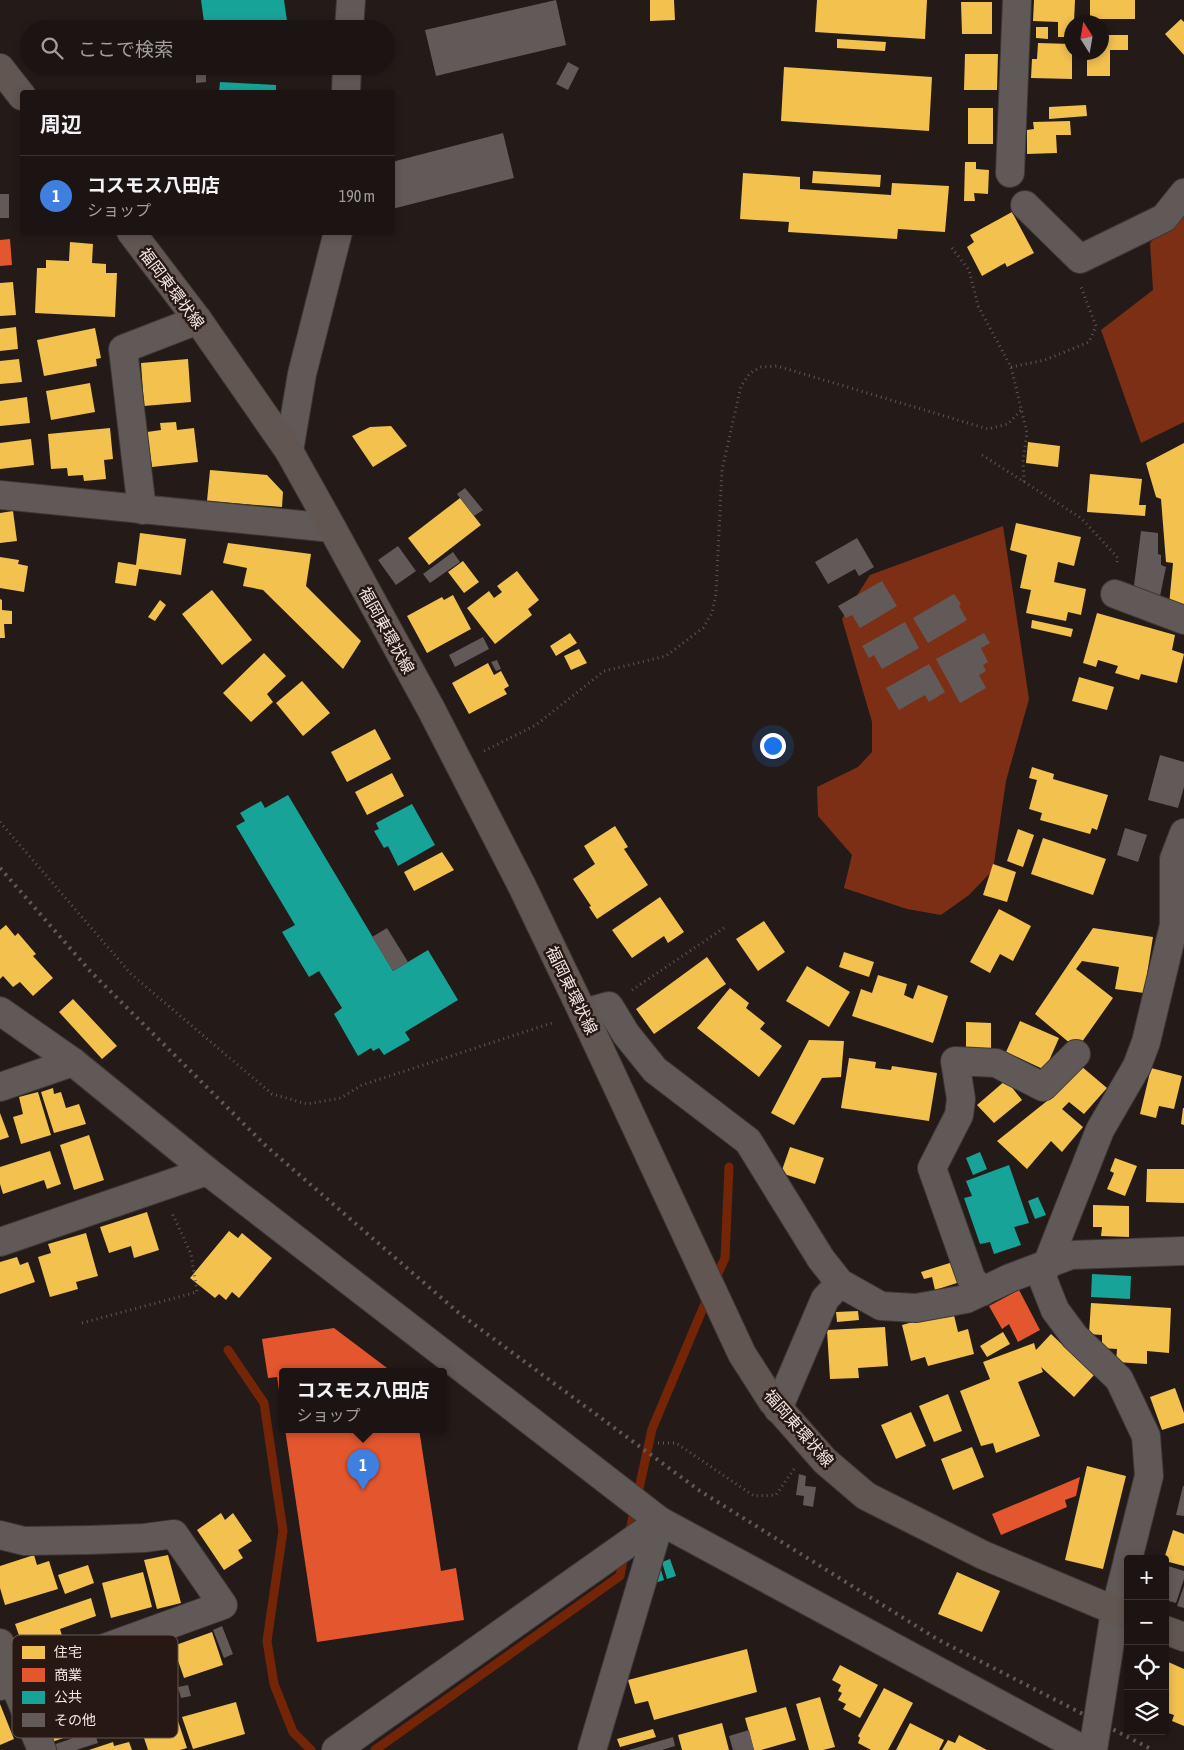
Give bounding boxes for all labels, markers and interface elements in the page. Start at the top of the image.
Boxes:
north arrow [1064,15,1109,60]
search box [20,20,395,75]
icon: search [38,34,66,62]
text: ここで検索 [78,38,173,60]
text: 周辺 [40,112,82,136]
text: コスモス八田店 [87,174,220,196]
text: 1 [52,187,60,205]
text: 190 m [339,187,375,205]
text: ショップ [87,201,151,219]
street label: 福岡東環状線 [136,244,208,332]
street label: 福岡東環状線 [356,584,418,676]
your location [760,733,786,759]
street label: 福岡東環状線 [543,943,601,1037]
popup [279,1368,447,1433]
text: コスモス八田店 [296,1379,430,1401]
street label: 福岡東環状線 [761,1386,837,1470]
text: ショップ [296,1406,361,1424]
pin: 1 [347,1449,379,1490]
map controls [1124,1555,1169,1735]
button: + [1124,1555,1169,1600]
button: − [1124,1600,1169,1645]
legend [12,1635,178,1738]
text: 住宅 [54,1644,82,1660]
button: locate [1124,1645,1169,1690]
text: 商業 [54,1667,82,1683]
text: 公共 [54,1689,82,1705]
button: layers [1124,1690,1169,1735]
text: その他 [54,1712,96,1728]

